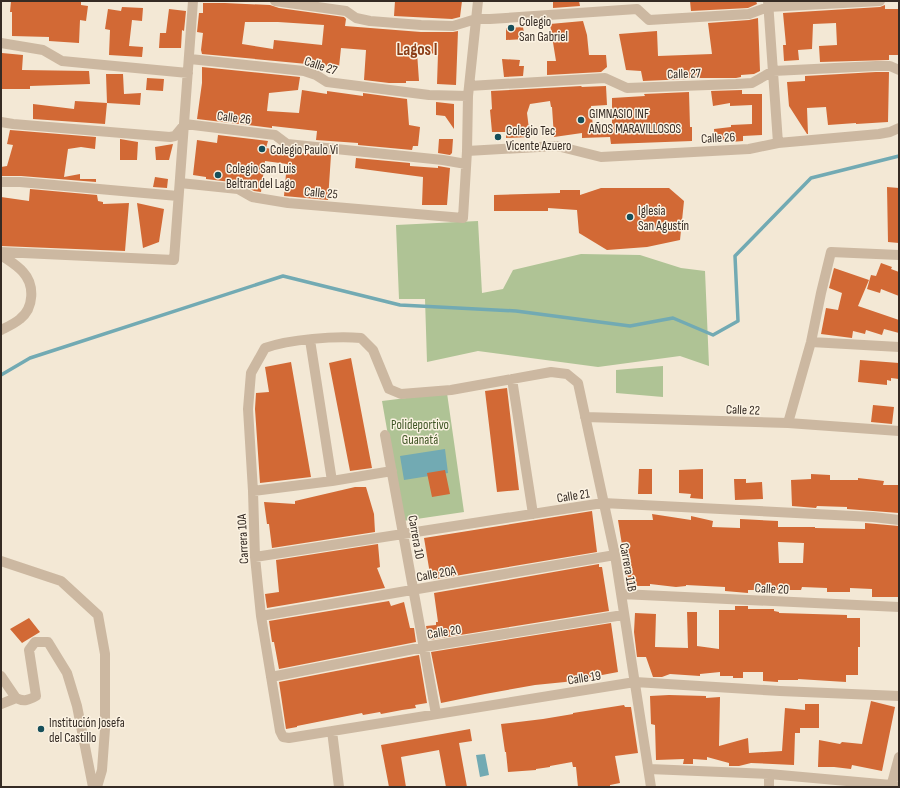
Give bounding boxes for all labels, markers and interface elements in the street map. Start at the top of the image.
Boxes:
place label: Colegio San Gabriel [519,14,568,45]
marker: Colegio San Gabriel [506,23,516,33]
district label: Lagos I [396,40,438,60]
street label: Calle 27 [302,53,340,79]
street label: Calle 27 [667,65,702,83]
place label: GIMNASIO INF AÑOS MARAVILLOSOS [588,106,682,137]
street label: Calle 26 [216,108,252,128]
marker: GIMNASIO INF AÑOS MARAVILLOSOS [576,115,586,125]
place label: Colegio Tec Vicente Azuero [506,123,571,154]
street label: Calle 26 [701,129,736,147]
marker: Colegio Tec Vicente Azuero [493,132,503,142]
place label: Colegio Paulo Vi [270,142,338,158]
marker: Colegio Paulo Vi [257,144,267,154]
place label: Colegio San Luis Beltran del Lago [226,161,296,192]
marker: Colegio San Luis Beltran del Lago [213,170,223,180]
street label: Calle 25 [303,184,338,202]
place label: Iglesia San Agustín [638,203,689,234]
marker: Iglesia San Agustín [625,212,635,222]
street label: Calle 22 [726,401,760,419]
park label: Polideportivo Guanatá [391,417,449,448]
street label: Calle 21 [556,485,591,506]
street label: Carrera 10A [234,513,252,564]
street label: Carrera 10 [404,514,428,561]
street label: Carrera 11B [616,542,640,593]
street label: Calle 20A [415,563,458,585]
street label: Calle 20 [754,580,790,598]
street label: Calle 20 [426,621,463,643]
street label: Calle 19 [566,667,602,689]
place label: Institución Josefa del Castillo [49,715,125,746]
marker: Institución Josefa del Castillo [36,724,46,734]

